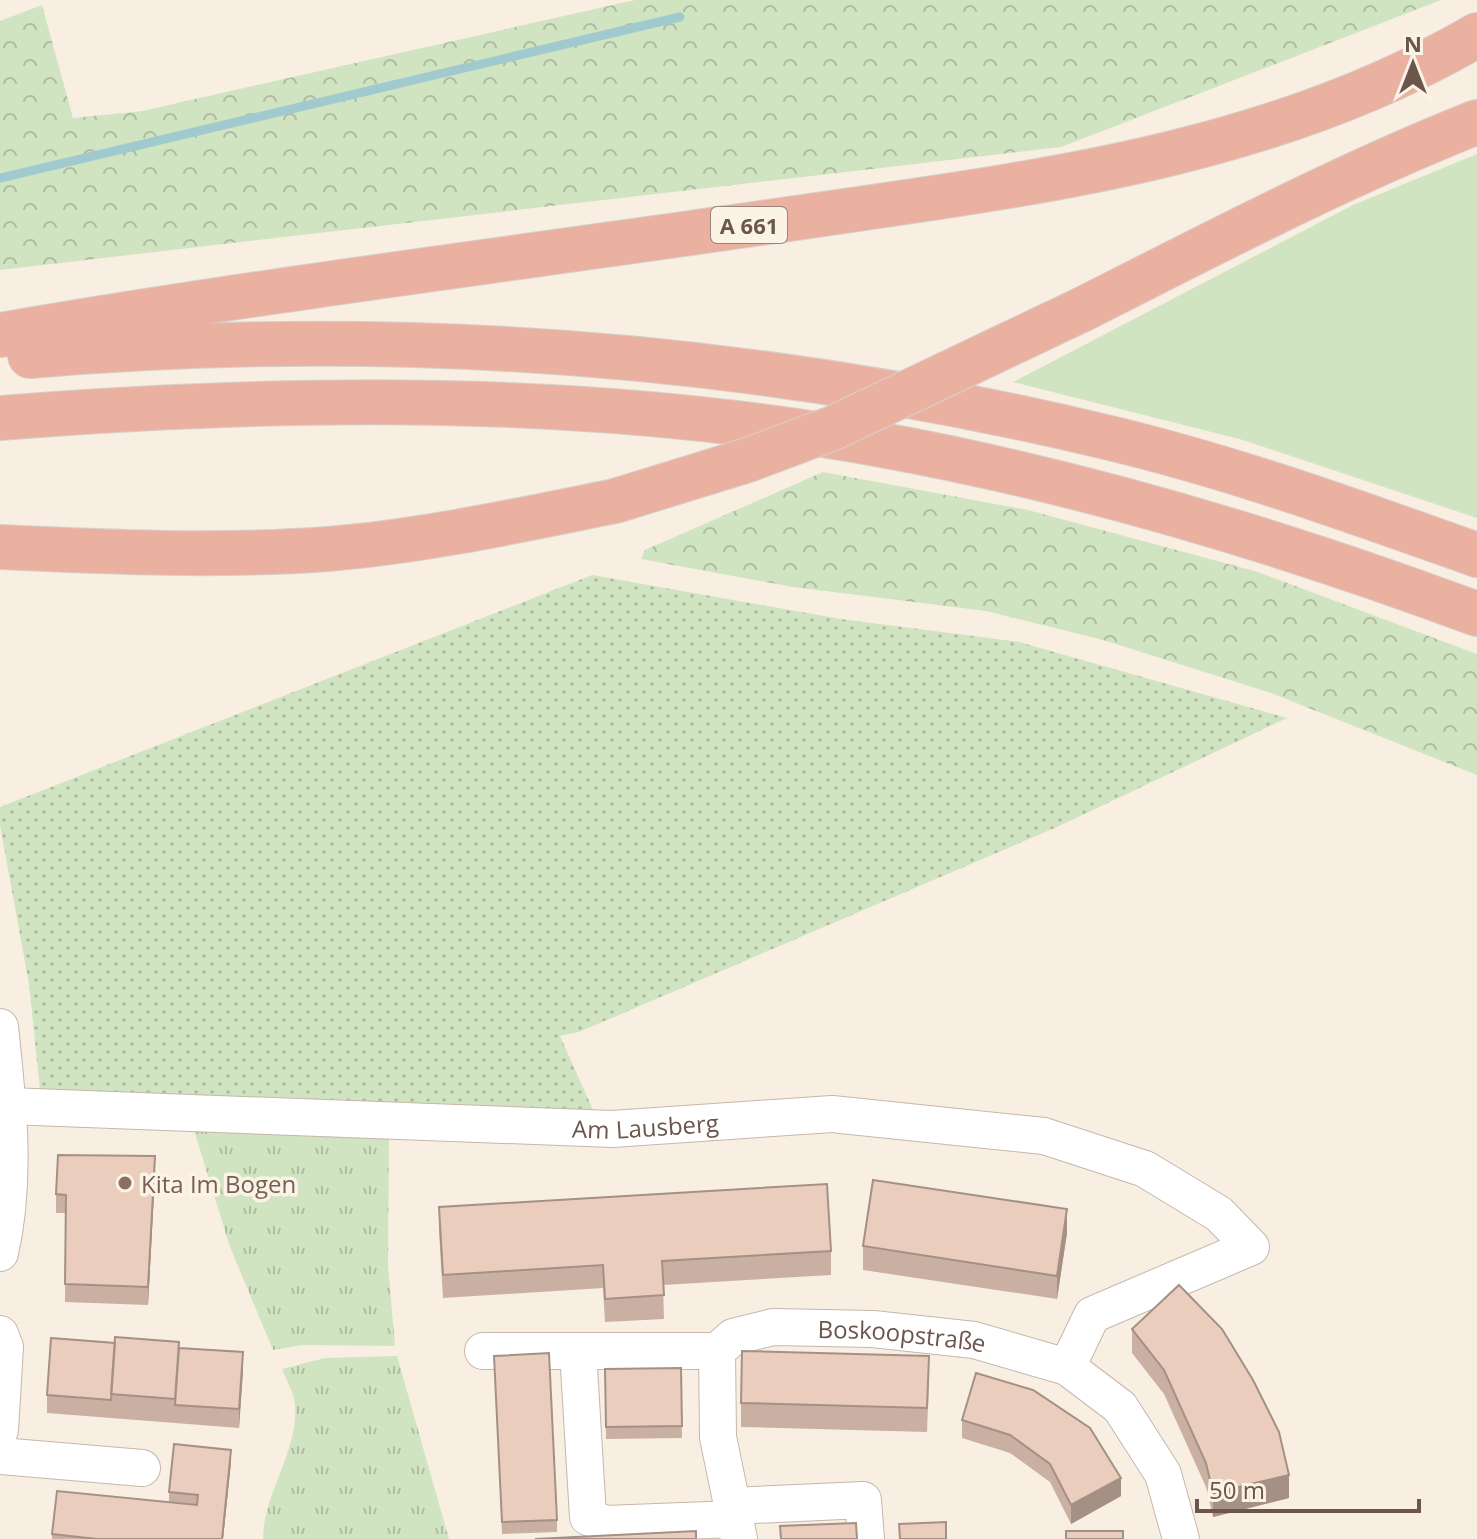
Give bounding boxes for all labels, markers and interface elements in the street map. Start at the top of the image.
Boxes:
north arrow [1373,24,1453,104]
text: N [1404,28,1422,58]
road number: A 661 [711,207,787,243]
street label: Am Lausberg [572,1105,720,1146]
place label: Kita Im Bogen [141,1167,296,1200]
marker: Kita Im Bogen [116,1174,134,1192]
street label: Boskoopstraße [817,1311,990,1359]
scale bar [1197,1463,1419,1513]
text: 50 m [1209,1473,1265,1506]

